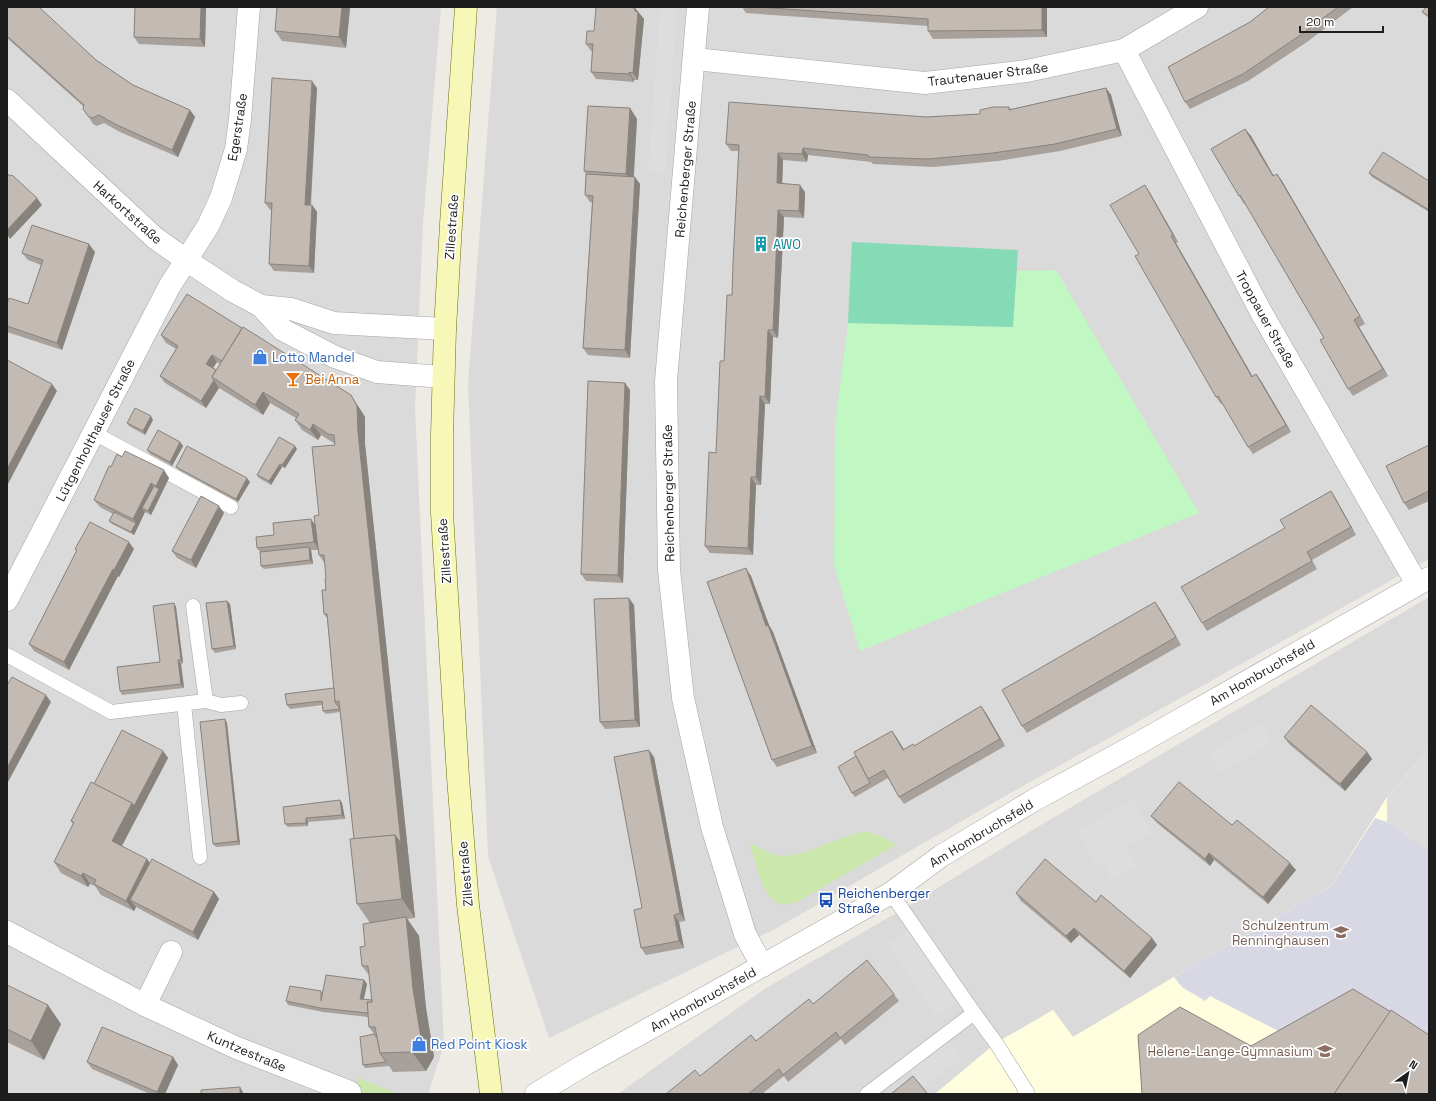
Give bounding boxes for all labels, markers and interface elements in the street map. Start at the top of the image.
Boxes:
scale bar [1300,8,1383,34]
text: 20 m [1306,14,1334,30]
street label: Trautenauer Straße [927,59,1049,90]
street label: Egerstraße [224,92,251,162]
street label: Reichenberger Straße [671,100,700,238]
street label: Harkortstraße [90,177,166,248]
street label: Zillestraße [441,194,462,260]
building icon: AWO [752,235,770,253]
place label: AWO [773,236,801,253]
street label: Troppauer Straße [1232,267,1299,371]
shop icon: Lotto Mandel [251,348,269,366]
place label: Lotto Mandel [272,349,355,366]
street label: Lütgenholthauser Straße [52,356,139,504]
bar icon: Bei Anna [284,370,302,388]
place label: Bei Anna [305,371,360,388]
street label: Reichenberger Straße [659,424,678,562]
street label: Zillestraße [434,518,455,584]
street label: Am Hombruchsfeld [1207,635,1318,710]
street label: Am Hombruchsfeld [926,796,1037,871]
street label: Zillestraße [454,841,477,907]
place label: Reichenberger Straße [838,885,930,917]
bus stop icon: Reichenberger Straße [817,891,835,909]
place label: Schulzentrum Renninghausen [1232,917,1329,949]
school or university icon: Schulzentrum Renninghausen [1332,923,1350,941]
street label: Am Hombruchsfeld [647,963,759,1036]
street label: Kuntzestraße [205,1027,289,1076]
shop icon: Red Point Kiosk [410,1035,428,1053]
place label: Red Point Kiosk [431,1036,528,1053]
school or university icon: Helene-Lange-Gymnasium [1316,1042,1334,1060]
place label: Helene-Lange-Gymnasium [1148,1043,1313,1060]
north arrow [1388,1053,1428,1093]
text: N [1407,1057,1420,1072]

